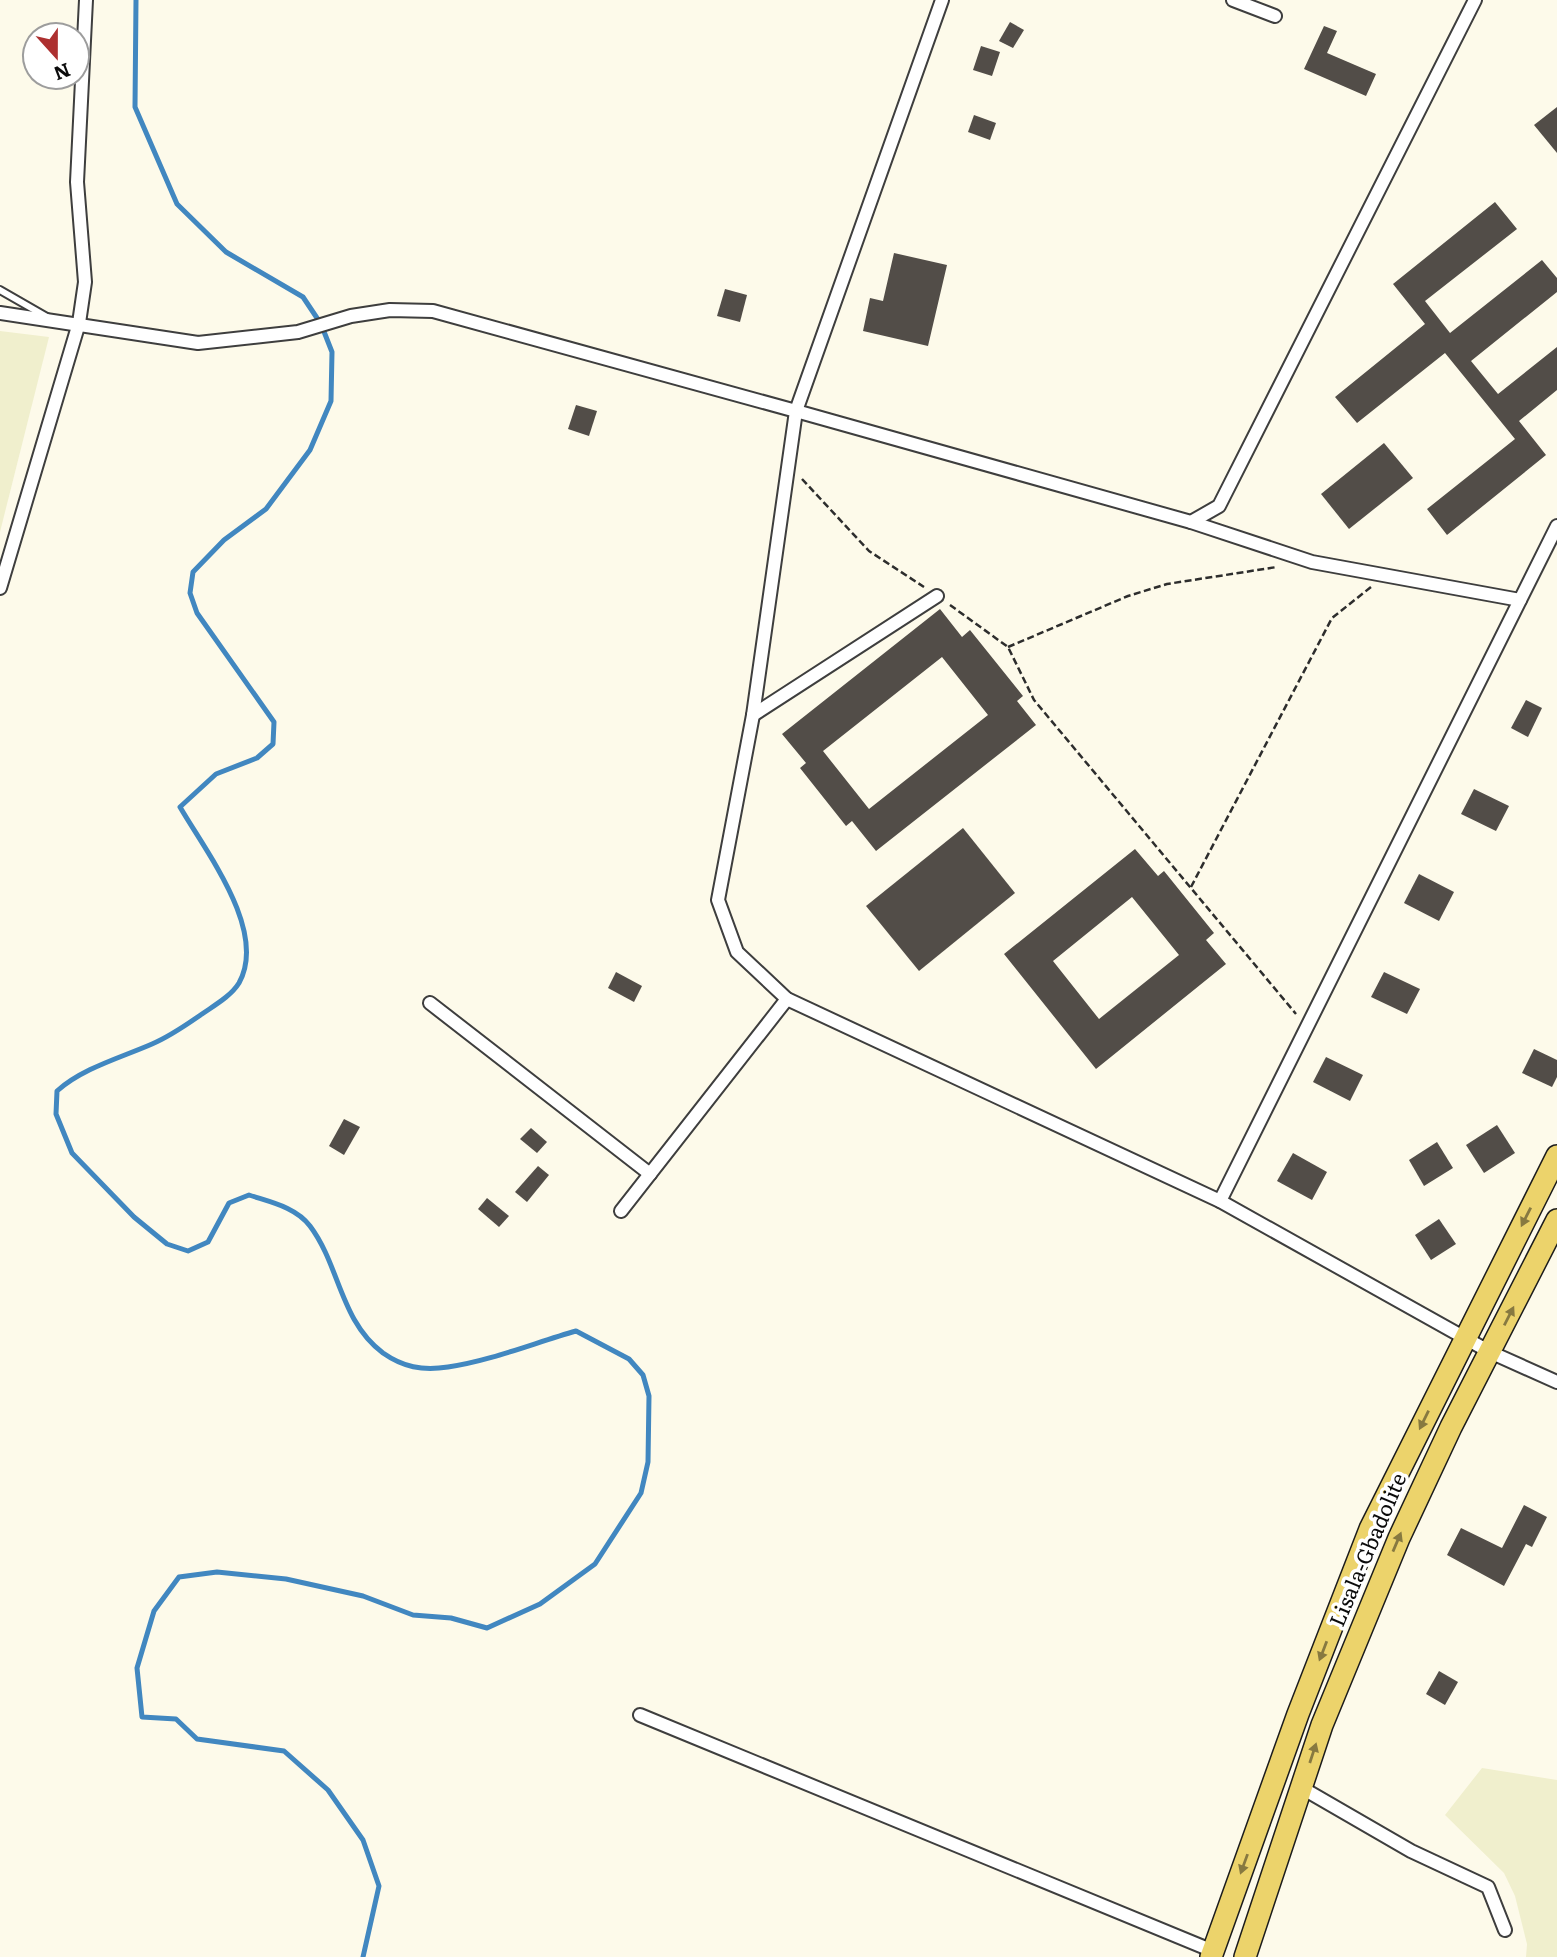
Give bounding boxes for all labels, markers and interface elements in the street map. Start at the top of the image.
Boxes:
north arrow [21,21,91,91]
text: N [50,57,75,89]
one-way arrow [1520,1207,1532,1227]
one-way arrow [1503,1306,1514,1326]
one-way arrow [1418,1410,1429,1430]
street label: Lisala-Gbadolite [1320,1467,1412,1631]
one-way arrow [1392,1531,1403,1552]
one-way arrow [1317,1640,1328,1661]
one-way arrow [1308,1742,1319,1763]
one-way arrow [1238,1854,1249,1875]

